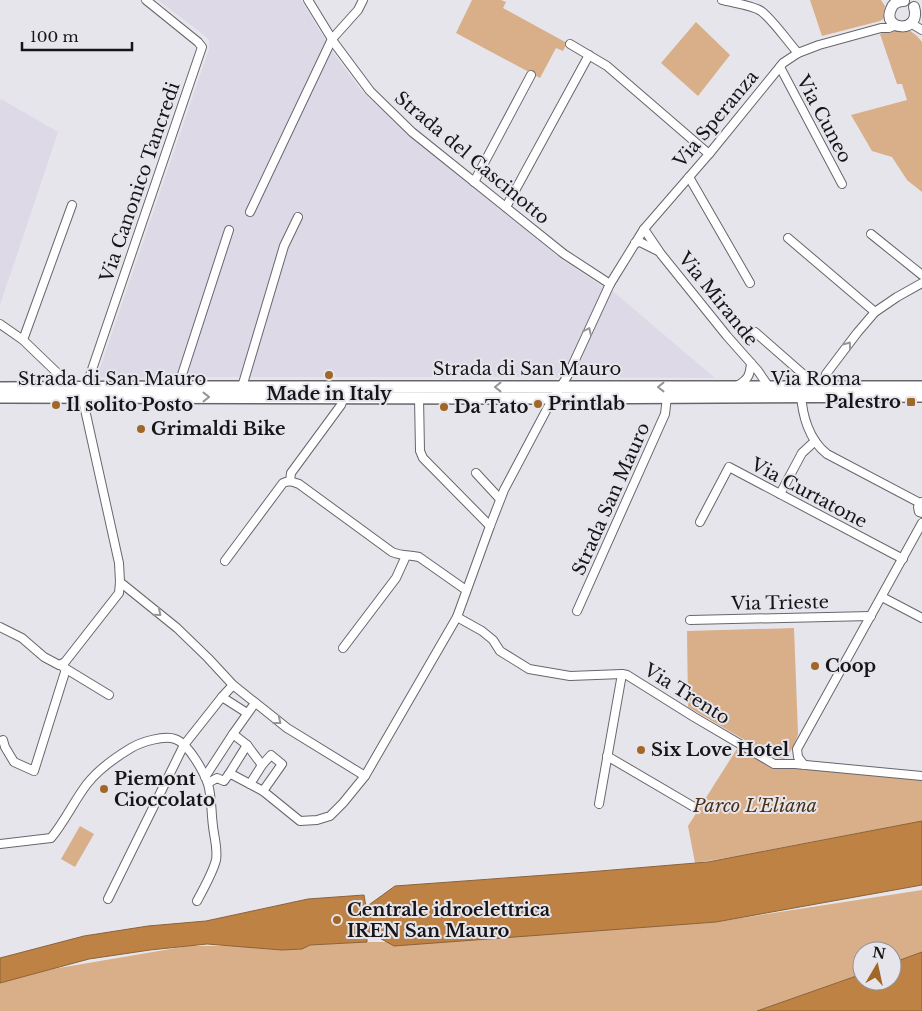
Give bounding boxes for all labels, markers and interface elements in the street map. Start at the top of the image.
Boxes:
scale bar [22,20,132,52]
text: 100 m [30,27,79,46]
street label: Via Speranza [668,66,763,173]
street label: Via Cuneo [791,71,856,167]
street label: Via Canonico Tancredi [95,79,185,286]
street label: Strada del Cascinotto [390,87,554,229]
street label: Via Mirande [673,247,762,350]
one-way arrow [582,327,592,336]
one-way arrow [842,341,851,351]
street label: Strada di San Mauro [433,358,621,380]
street label: Strada di San Mauro [18,368,206,390]
street label: Via Roma [770,368,861,390]
marker: Made in Italy [323,369,335,381]
one-way arrow [494,382,502,392]
one-way arrow [657,382,664,392]
place label: Made in Italy [266,383,392,405]
place label: Palestro [825,391,901,413]
one-way arrow [202,392,210,402]
place label: Printlab [548,393,625,415]
place label: Il solito Posto [66,394,193,416]
place label: Da Tato [454,396,529,418]
marker: Palestro [905,396,917,408]
marker: Printlab [532,398,544,410]
marker: Il solito Posto [50,399,62,411]
marker: Da Tato [438,401,450,413]
place label: Grimaldi Bike [151,418,285,440]
street label: Strada San Mauro [567,419,655,579]
marker: Grimaldi Bike [135,423,147,435]
street label: Via Curtatone [746,453,871,533]
street label: Via Trieste [730,591,829,615]
one-way arrow [152,607,161,615]
place label: Coop [825,655,876,677]
street label: Via Trento [639,658,734,729]
marker: Coop [809,660,821,672]
one-way arrow [272,716,281,724]
place label: Six Love Hotel [651,739,790,761]
marker: Six Love Hotel [635,744,647,756]
place label: Piemont Cioccolato [114,768,215,811]
marker: Piemont Cioccolato [98,783,110,795]
park label: Parco L'Eliana [692,795,817,817]
place label: Centrale idroelettrica IREN San Mauro [347,899,551,942]
marker: Centrale idroelettrica IREN San Mauro [331,914,343,926]
north arrow [852,941,902,991]
text: N [871,943,887,963]

